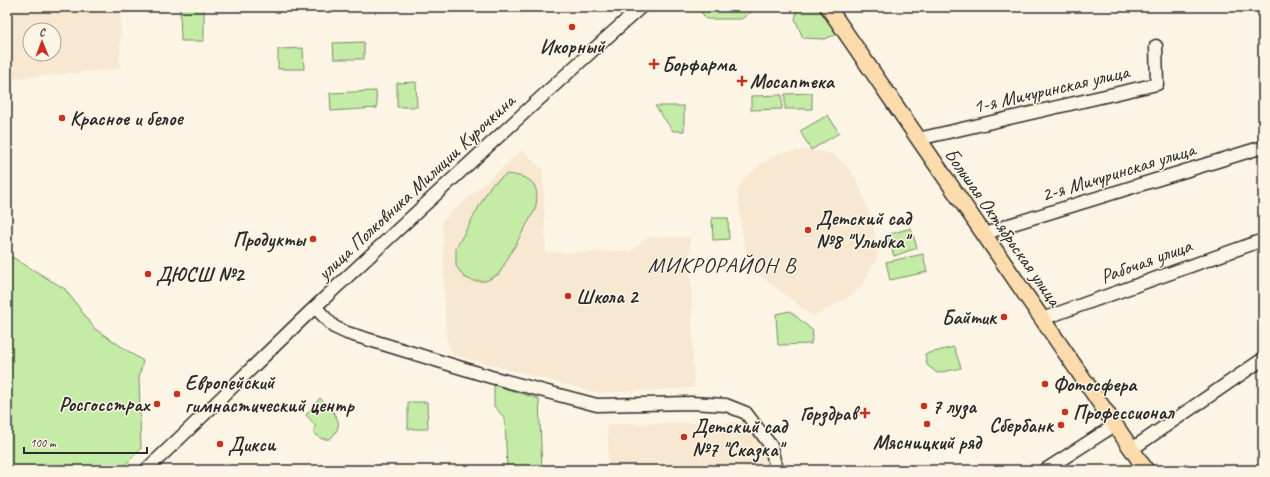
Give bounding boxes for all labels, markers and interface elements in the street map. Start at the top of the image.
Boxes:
north arrow [22,22,62,62]
marker: Икорный [567,22,577,32]
text: С [39,25,46,39]
place label: Икорный [540,34,606,59]
place label: Борфарма [662,52,738,77]
street label: 1-я Мичуринская улица [971,58,1133,119]
marker: Борфарма [649,59,659,69]
place label: Мосаптека [750,69,836,94]
marker: Мосаптека [737,76,747,86]
street label: улица Полковника Милиции Курочкина [311,87,521,286]
place label: Красное и белое [70,106,185,131]
marker: Красное и белое [57,113,67,123]
street label: 2-я Мичуринская улица [1038,136,1200,207]
street label: Большая Октябрьская улица [939,143,1068,313]
place label: Детский сад №8 "Улыбка" [816,206,913,254]
marker: Детский сад №8 "Улыбка" [803,225,813,235]
place label: Продукты [233,227,307,253]
street label: Рабочая улица [1097,233,1196,289]
marker: Продукты [308,234,318,244]
district label: МИКРОРАЙОН В [648,251,797,279]
place label: ДЮСШ №2 [156,262,246,287]
marker: ДЮСШ №2 [143,269,153,279]
place label: Школа 2 [576,284,640,309]
marker: Школа 2 [563,291,573,301]
place label: Байтик [942,305,998,330]
marker: Байтик [999,312,1009,322]
place label: Европейский гимнастический центр [185,370,355,418]
place label: Фотосфера [1053,372,1138,397]
marker: Фотосфера [1040,379,1050,389]
marker: Европейский гимнастический центр [172,389,182,399]
place label: Росгосстрах [59,392,151,417]
place label: 7 луза [932,394,977,420]
marker: Росгосстрах [152,399,162,409]
place label: Профессионал [1073,400,1175,425]
place label: Горздрав [800,401,860,427]
marker: 7 луза [919,401,929,411]
marker: Профессионал [1060,407,1070,417]
marker: Горздрав [860,408,870,418]
place label: Сбербанк [989,413,1055,438]
place label: Детский сад №7 "Сказка" [692,414,789,463]
marker: Мясницкий ряд [922,419,932,429]
marker: Сбербанк [1056,420,1066,430]
scale bar [24,429,147,455]
place label: Мясницкий ряд [873,430,983,455]
place label: Дикси [228,432,277,457]
marker: Детский сад №7 "Сказка" [679,432,689,442]
text: 100 m [30,435,57,451]
marker: Дикси [215,439,225,449]

